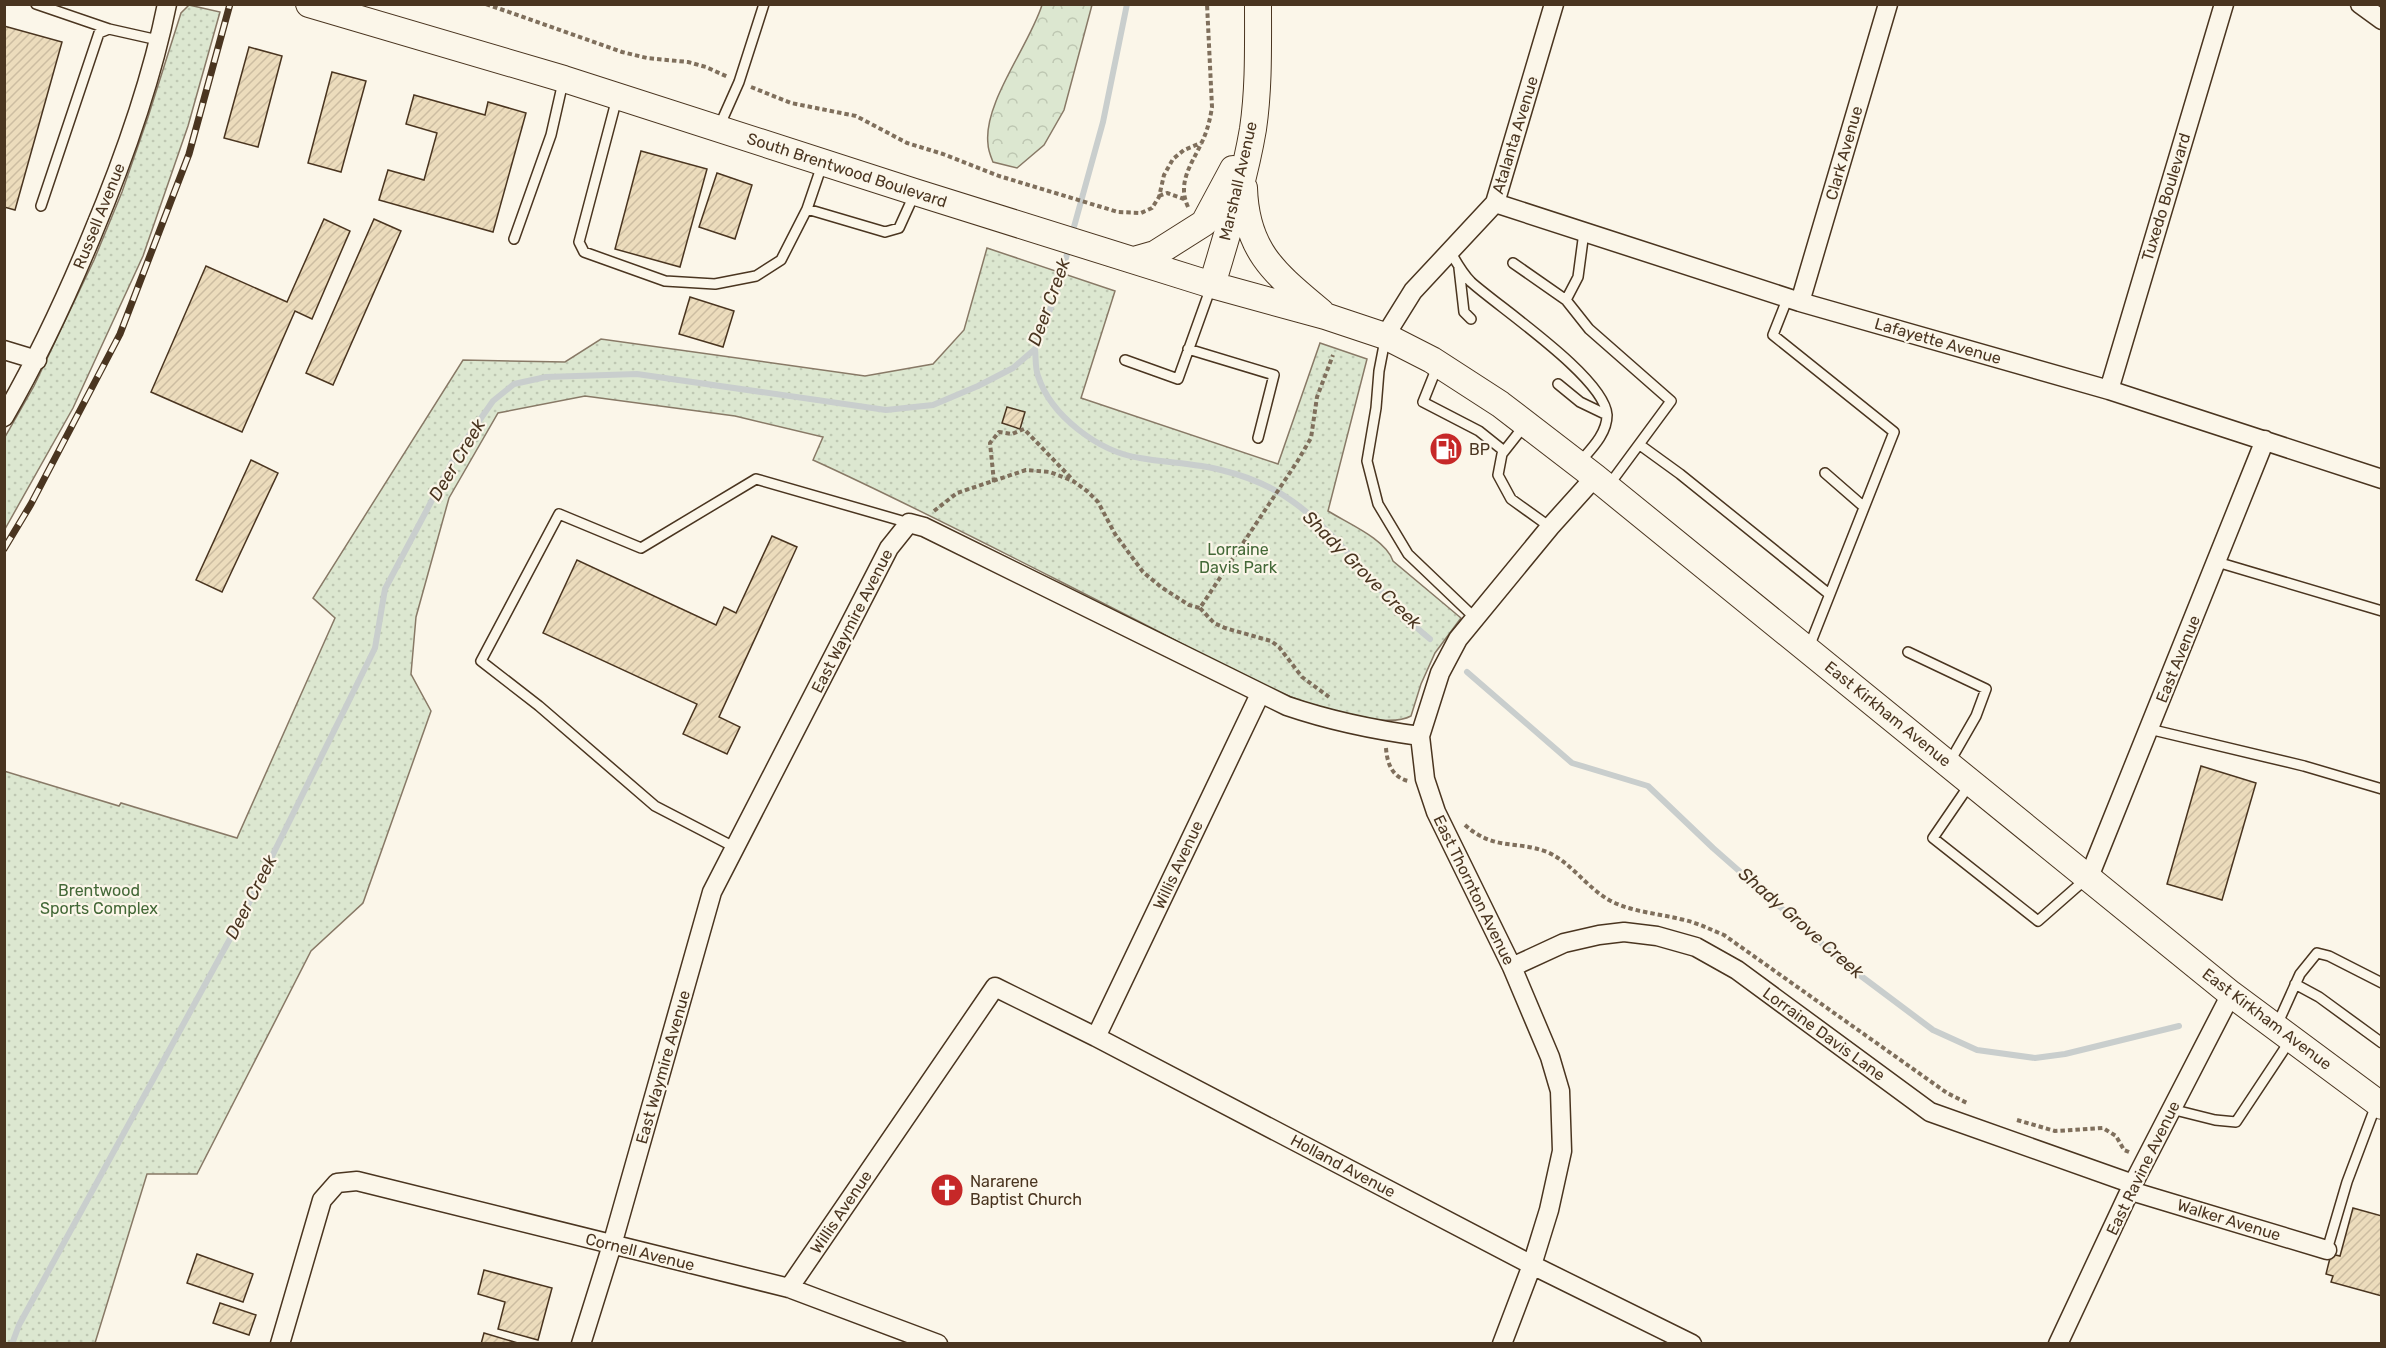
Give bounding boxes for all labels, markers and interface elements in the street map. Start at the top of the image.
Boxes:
street label: Atalanta Avenue [1488,74,1542,196]
street label: Clark Avenue [1821,104,1867,202]
street label: Marshall Avenue [1215,120,1261,242]
street label: South Brentwood Boulevard [744,129,950,211]
street label: Tuxedo Boulevard [2138,131,2194,263]
street label: Russell Avenue [69,160,129,272]
water label: Deer Creek [1023,255,1075,349]
street label: Lafayette Avenue [1872,314,2004,368]
water label: Deer Creek [424,414,490,505]
fuel station icon: BP [1428,431,1464,467]
place label: BP [1469,440,1490,459]
water label: Shady Grove Creek [1298,506,1426,634]
park label: Lorraine Davis Park [1199,540,1278,577]
street label: East Waymire Avenue [807,546,897,696]
street label: East Avenue [2152,613,2204,705]
street label: East Kirkham Avenue [1821,657,1955,771]
street label: East Thornton Avenue [1429,812,1519,968]
street label: Willis Avenue [1149,817,1207,913]
water label: Deer Creek [220,851,282,943]
water label: Shady Grove Creek [1734,863,1869,984]
park label: Brentwood Sports Complex [40,881,158,918]
street label: East Kirkham Avenue [2199,964,2335,1074]
street label: Lorraine Davis Lane [1759,983,1889,1085]
street label: East Waymire Avenue [632,988,694,1146]
street label: East Ravine Avenue [2102,1098,2184,1238]
street label: Holland Avenue [1287,1130,1399,1202]
street label: Willis Avenue [806,1167,876,1257]
church icon: Nararene Baptist Church [929,1172,965,1208]
place label: Nararene Baptist Church [970,1172,1082,1209]
street label: Walker Avenue [2175,1195,2283,1245]
street label: Cornell Avenue [583,1229,697,1275]

